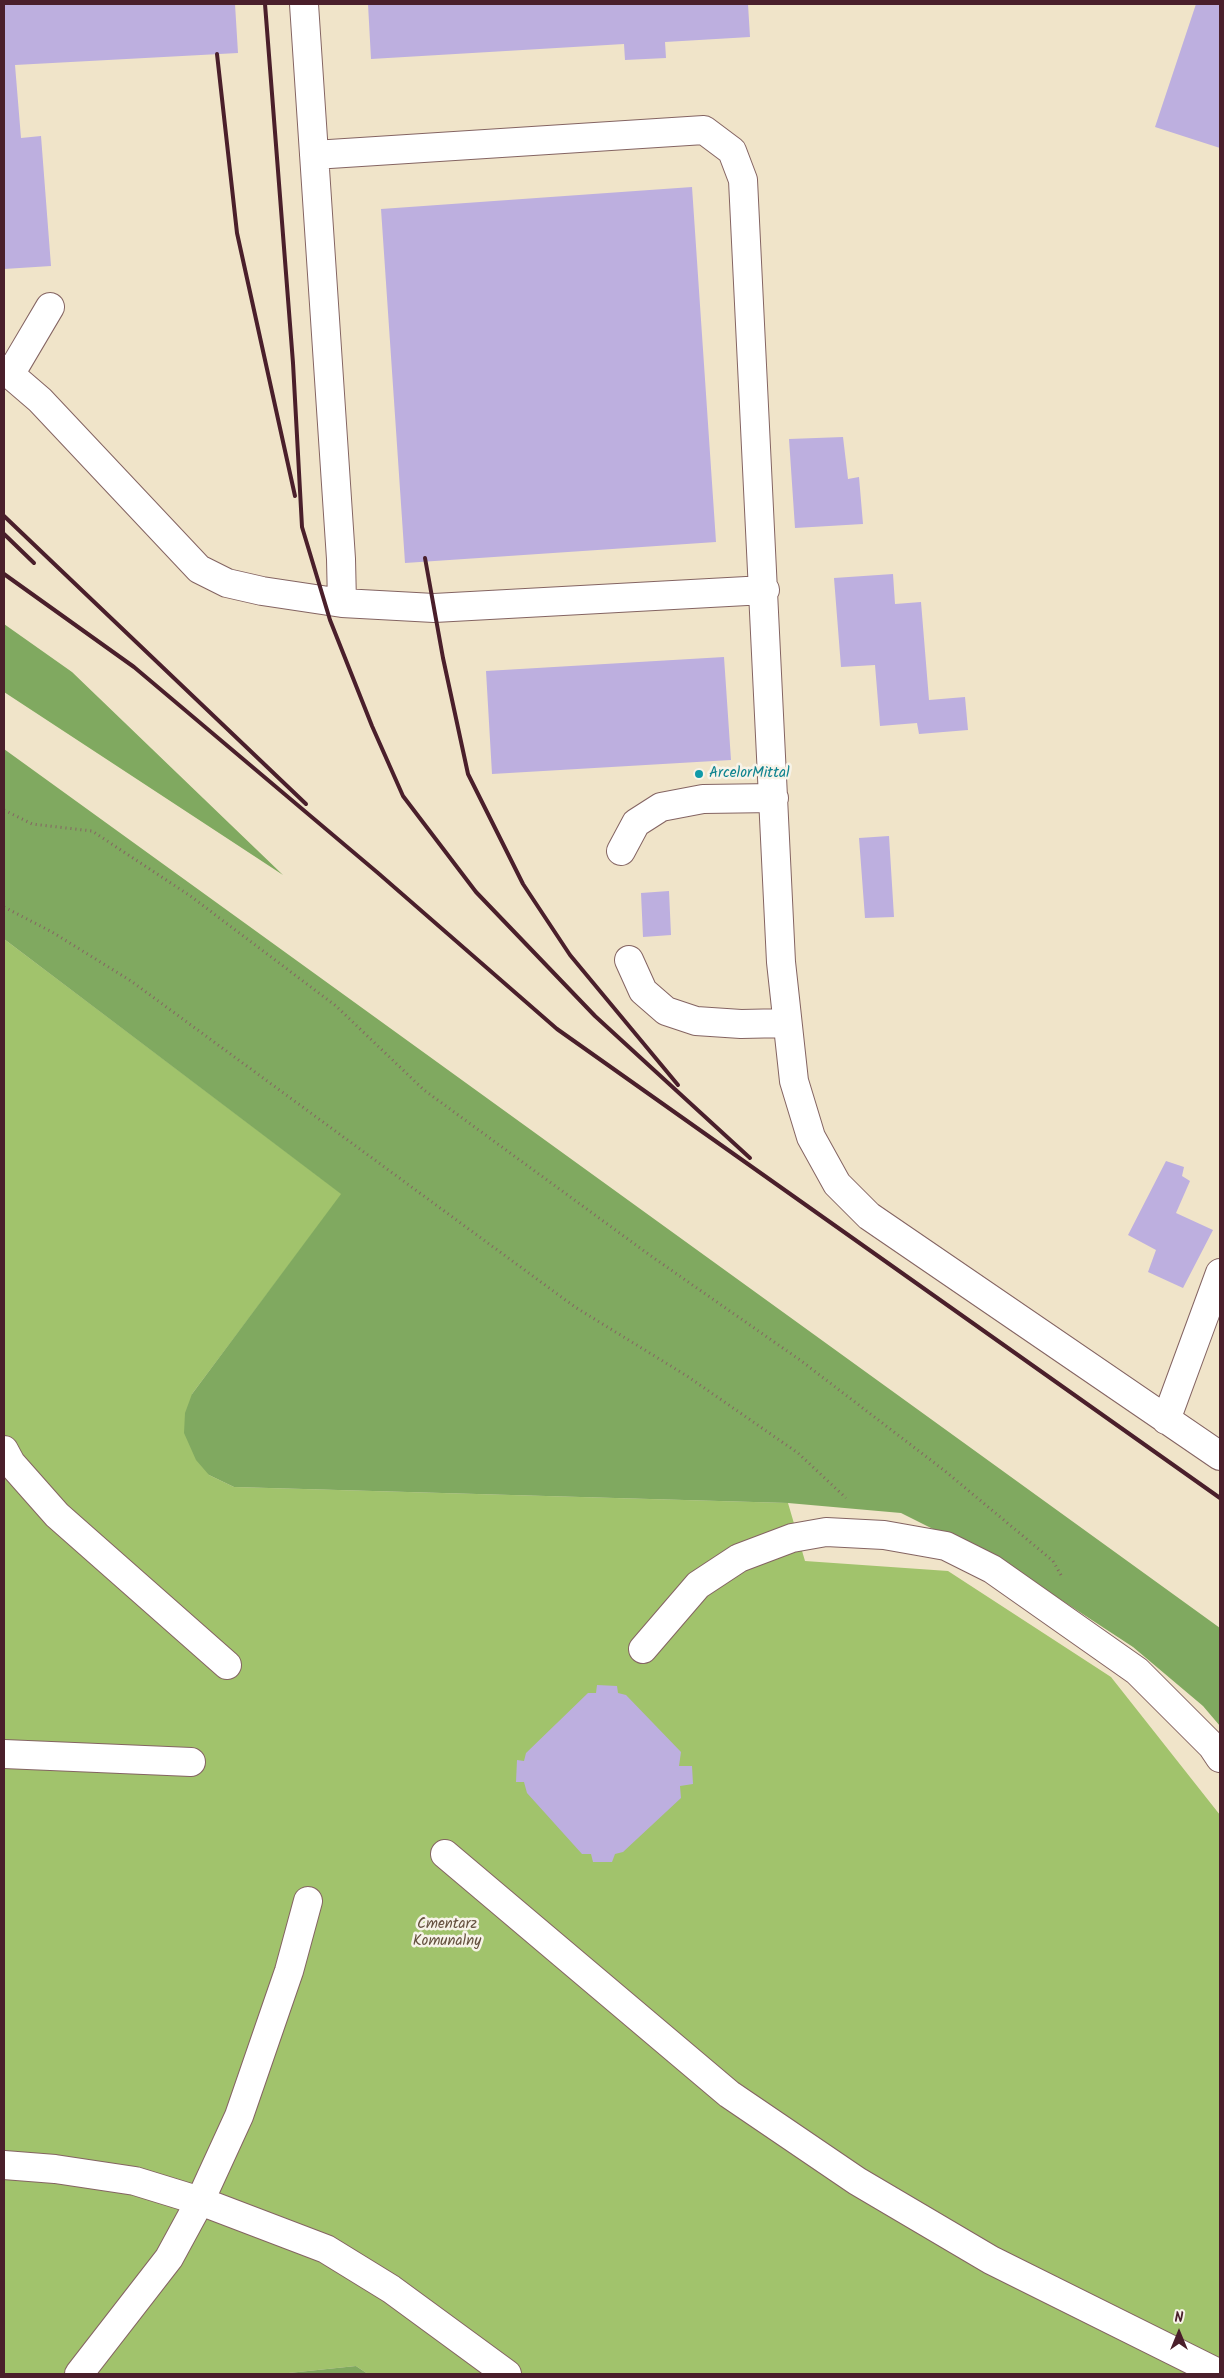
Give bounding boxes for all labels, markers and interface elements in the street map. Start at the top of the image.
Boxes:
place label: ArcelorMittal [709,765,790,783]
marker: ArcelorMittal [693,768,705,780]
park label: Cmentarz Komunalny [413,1916,481,1951]
text: N [1175,2307,1183,2329]
north arrow [1154,2308,1204,2358]

